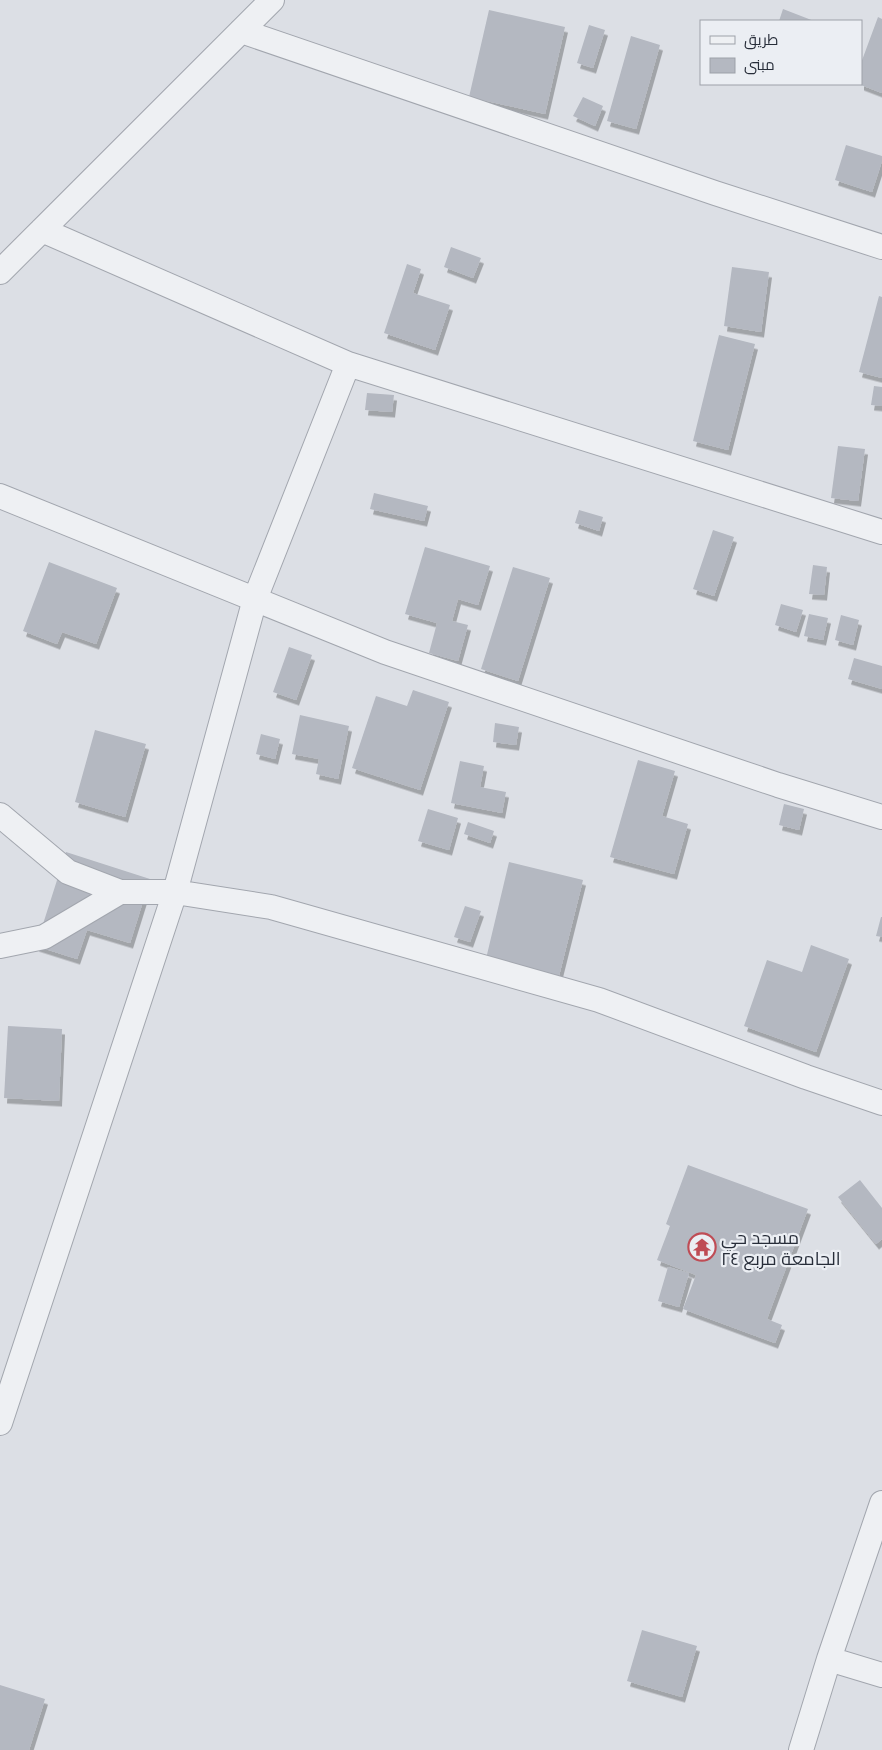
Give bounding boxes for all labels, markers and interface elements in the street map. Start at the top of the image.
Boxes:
legend [700,20,862,85]
text: طريق [744,30,778,50]
text: مبنى [744,55,775,75]
place label: مسجد حي الجامعة مربع ٢٤ [721,1226,841,1271]
temple icon: مسجد حي الجامعة مربع ٢٤ [687,1232,717,1262]

